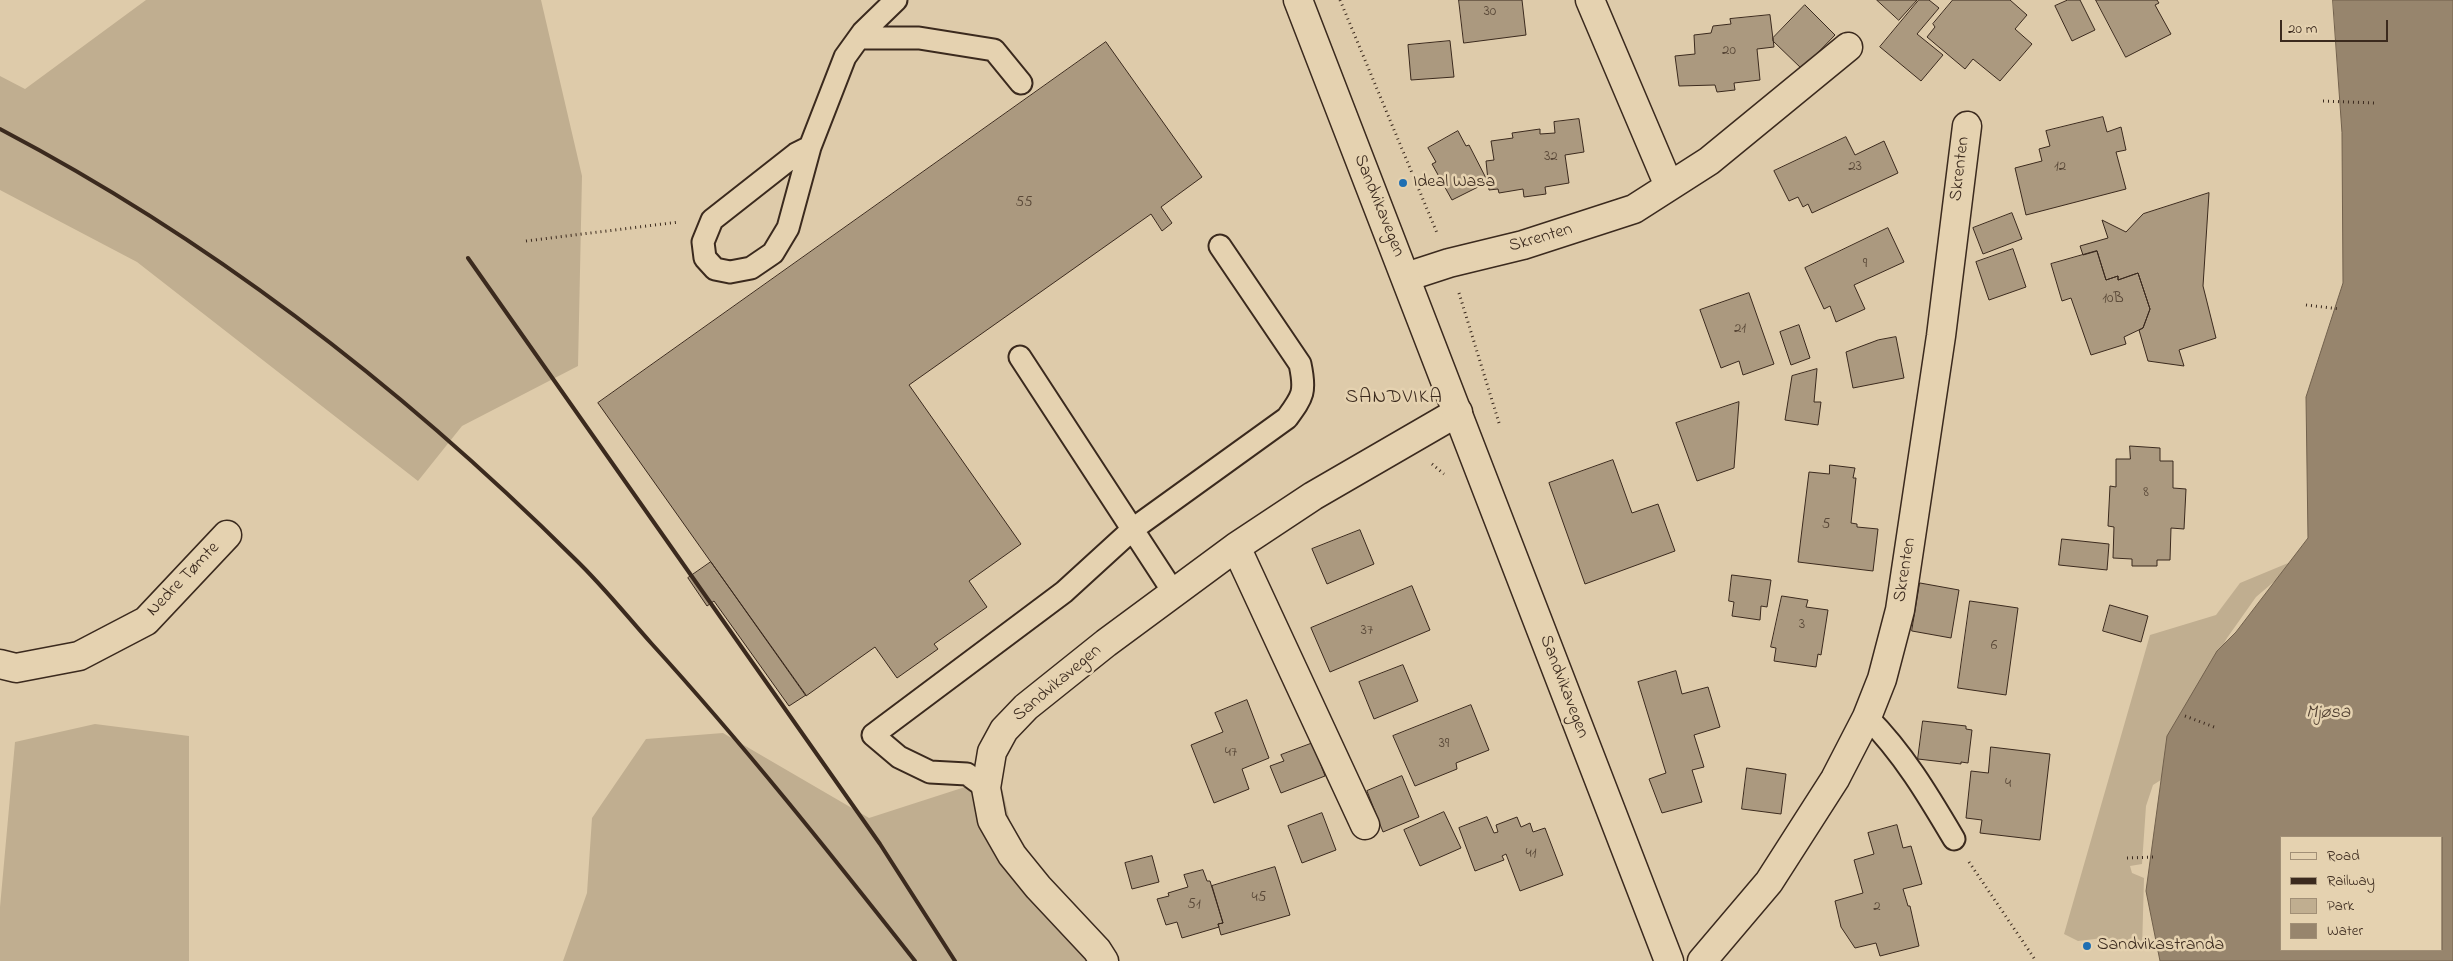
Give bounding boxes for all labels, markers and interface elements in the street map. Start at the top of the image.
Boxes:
house number: 30 [1484,4,1496,22]
scale bar [2283,10,2390,42]
text: 20 m [2288,18,2317,40]
house number: 20 [1722,43,1736,61]
street label: Skrenten [1946,135,1976,203]
house number: 32 [1544,149,1558,167]
street label: Sandvikavegen [1348,152,1408,260]
house number: 23 [1848,159,1862,177]
house number: 12 [2054,159,2066,177]
place label: Ideal Wasa [1413,172,1495,194]
marker: Ideal Wasa [1397,177,1409,189]
house number: 55 [1015,195,1033,213]
street label: Skrenten [1507,220,1575,258]
house number: 9 [1863,256,1867,274]
house number: 10B [2102,291,2124,309]
house number: 21 [1734,321,1746,339]
district label: SANDVIKA [1344,387,1444,411]
house number: 8 [2143,485,2149,503]
house number: 5 [1822,517,1830,535]
street label: Skrenten [1890,536,1922,604]
street label: Nedre Tømte [143,538,225,622]
house number: 3 [1799,617,1805,635]
house number: 37 [1361,623,1373,641]
street label: Sandvikavegen [1533,632,1593,742]
house number: 6 [1991,638,1997,656]
street label: Sandvikavegen [1009,641,1107,727]
water label: Mjøsa [2306,703,2350,725]
house number: 39 [1439,736,1449,754]
house number: 47 [1225,745,1237,763]
house number: 4 [2005,776,2011,794]
legend [2280,836,2443,951]
text: Road [2327,845,2360,867]
house number: 41 [1526,846,1536,864]
text: Railway [2327,870,2375,892]
house number: 45 [1252,890,1266,908]
text: Park [2327,895,2354,917]
house number: 51 [1187,897,1201,915]
house number: 2 [1873,899,1881,917]
text: Water [2327,920,2363,942]
place label: Sandvikastranda [2097,935,2224,957]
marker: Sandvikastranda [2081,940,2093,952]

